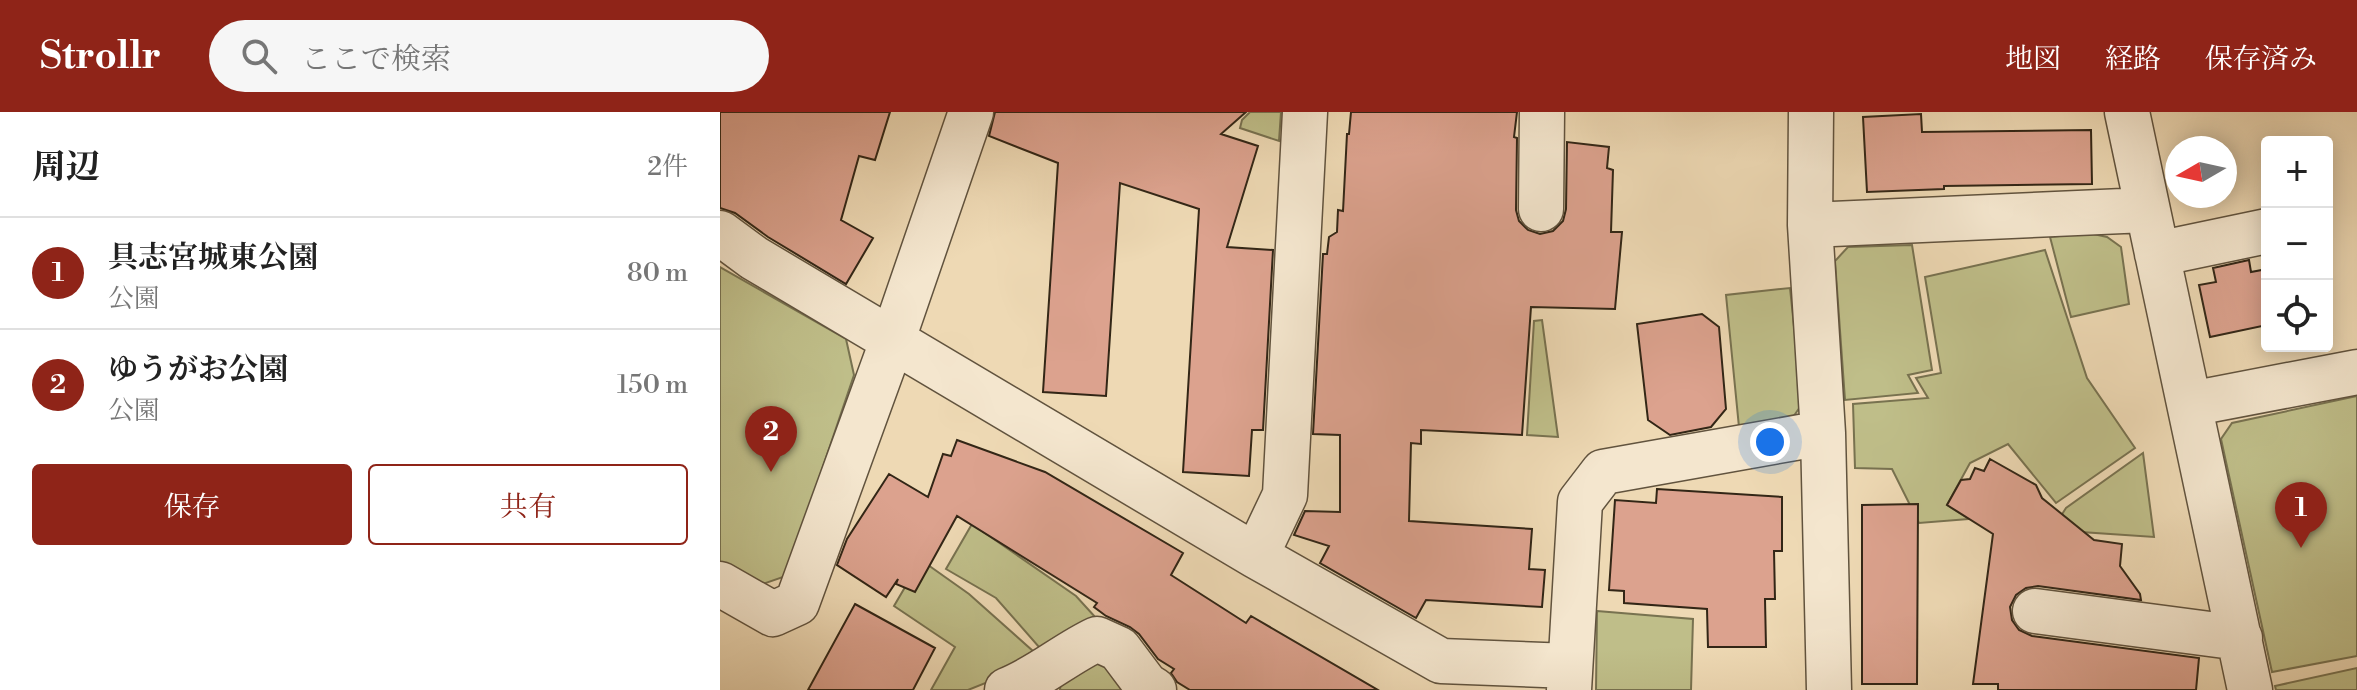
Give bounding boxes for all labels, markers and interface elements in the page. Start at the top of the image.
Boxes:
search box [209,20,769,92]
text: Strollr [40,33,161,80]
icon: search [237,34,281,78]
text: ここで検索 [301,41,451,79]
text: 地図 [2005,42,2061,77]
text: 経路 [2105,42,2161,77]
text: 保存済み [2205,42,2317,77]
north arrow [2165,136,2237,208]
map controls [2261,136,2333,352]
button: + [2261,136,2333,208]
text: 周辺 [32,147,100,189]
text: 2件 [647,151,688,183]
button: − [2261,208,2333,280]
text: 具志宮城東公園 [108,239,318,277]
text: 1 [52,257,64,289]
text: 80 m [627,257,688,289]
button: locate [2261,280,2333,352]
text: 公園 [108,283,160,315]
text: ゆうがお公園 [108,351,288,389]
text: 2 [50,369,66,401]
text: 150 m [617,369,688,401]
text: 公園 [108,395,160,427]
pin: 2 [745,406,797,472]
your location [1750,422,1790,462]
button: 保存 [32,464,352,545]
button: 共有 [368,464,688,545]
pin: 1 [2275,482,2327,548]

